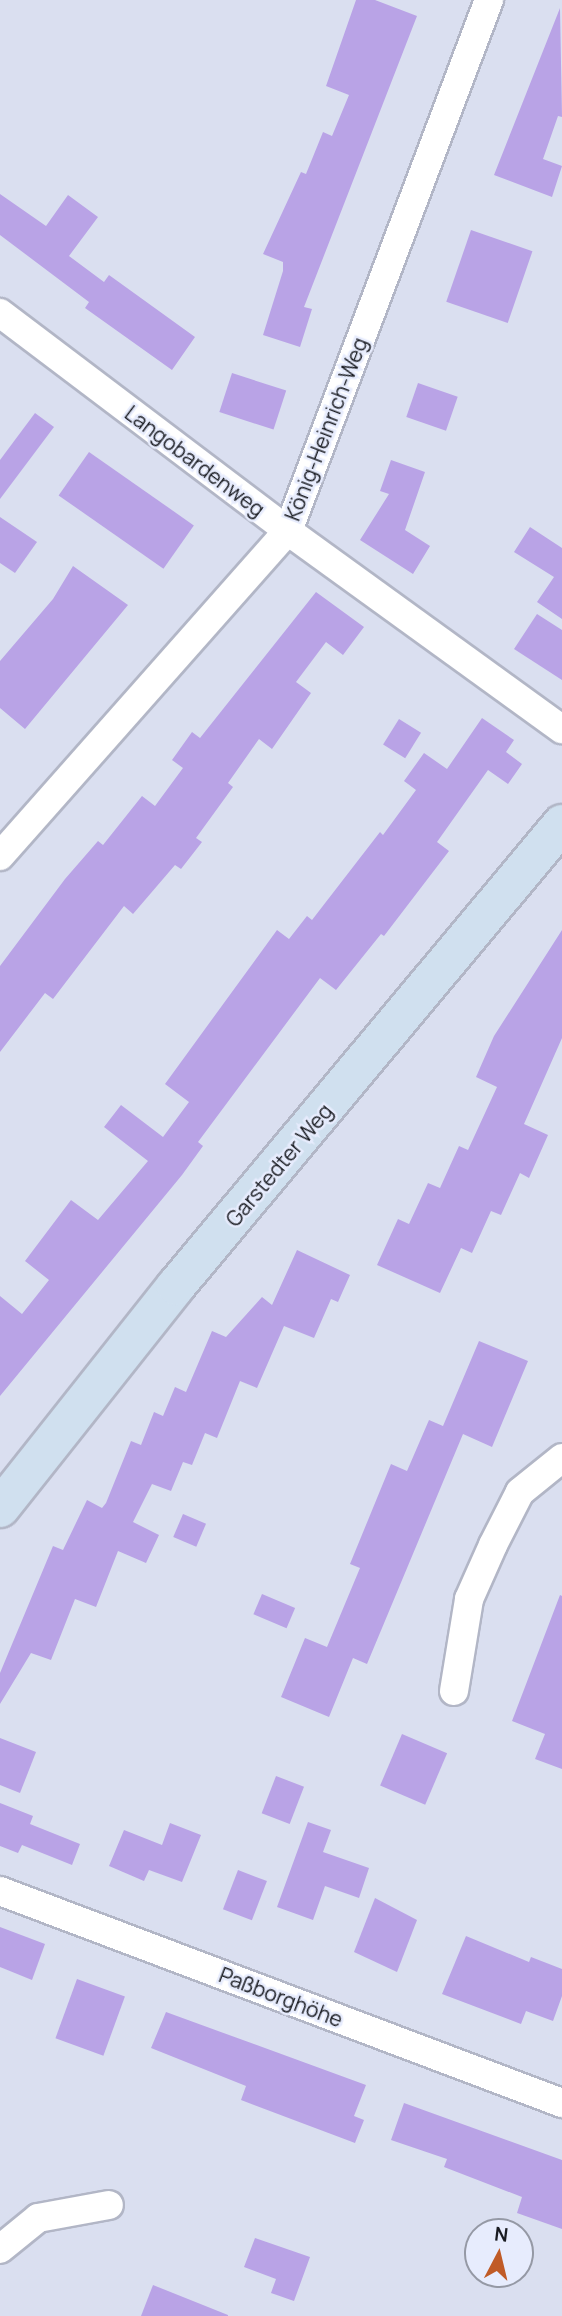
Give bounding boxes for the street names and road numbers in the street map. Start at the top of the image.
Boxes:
street label: König-Heinrich-Weg [279,334,373,524]
street label: Langobardenweg [120,400,270,522]
street label: Garstedter Weg [220,1098,338,1232]
street label: Paßborghöhe [216,1962,346,2032]

